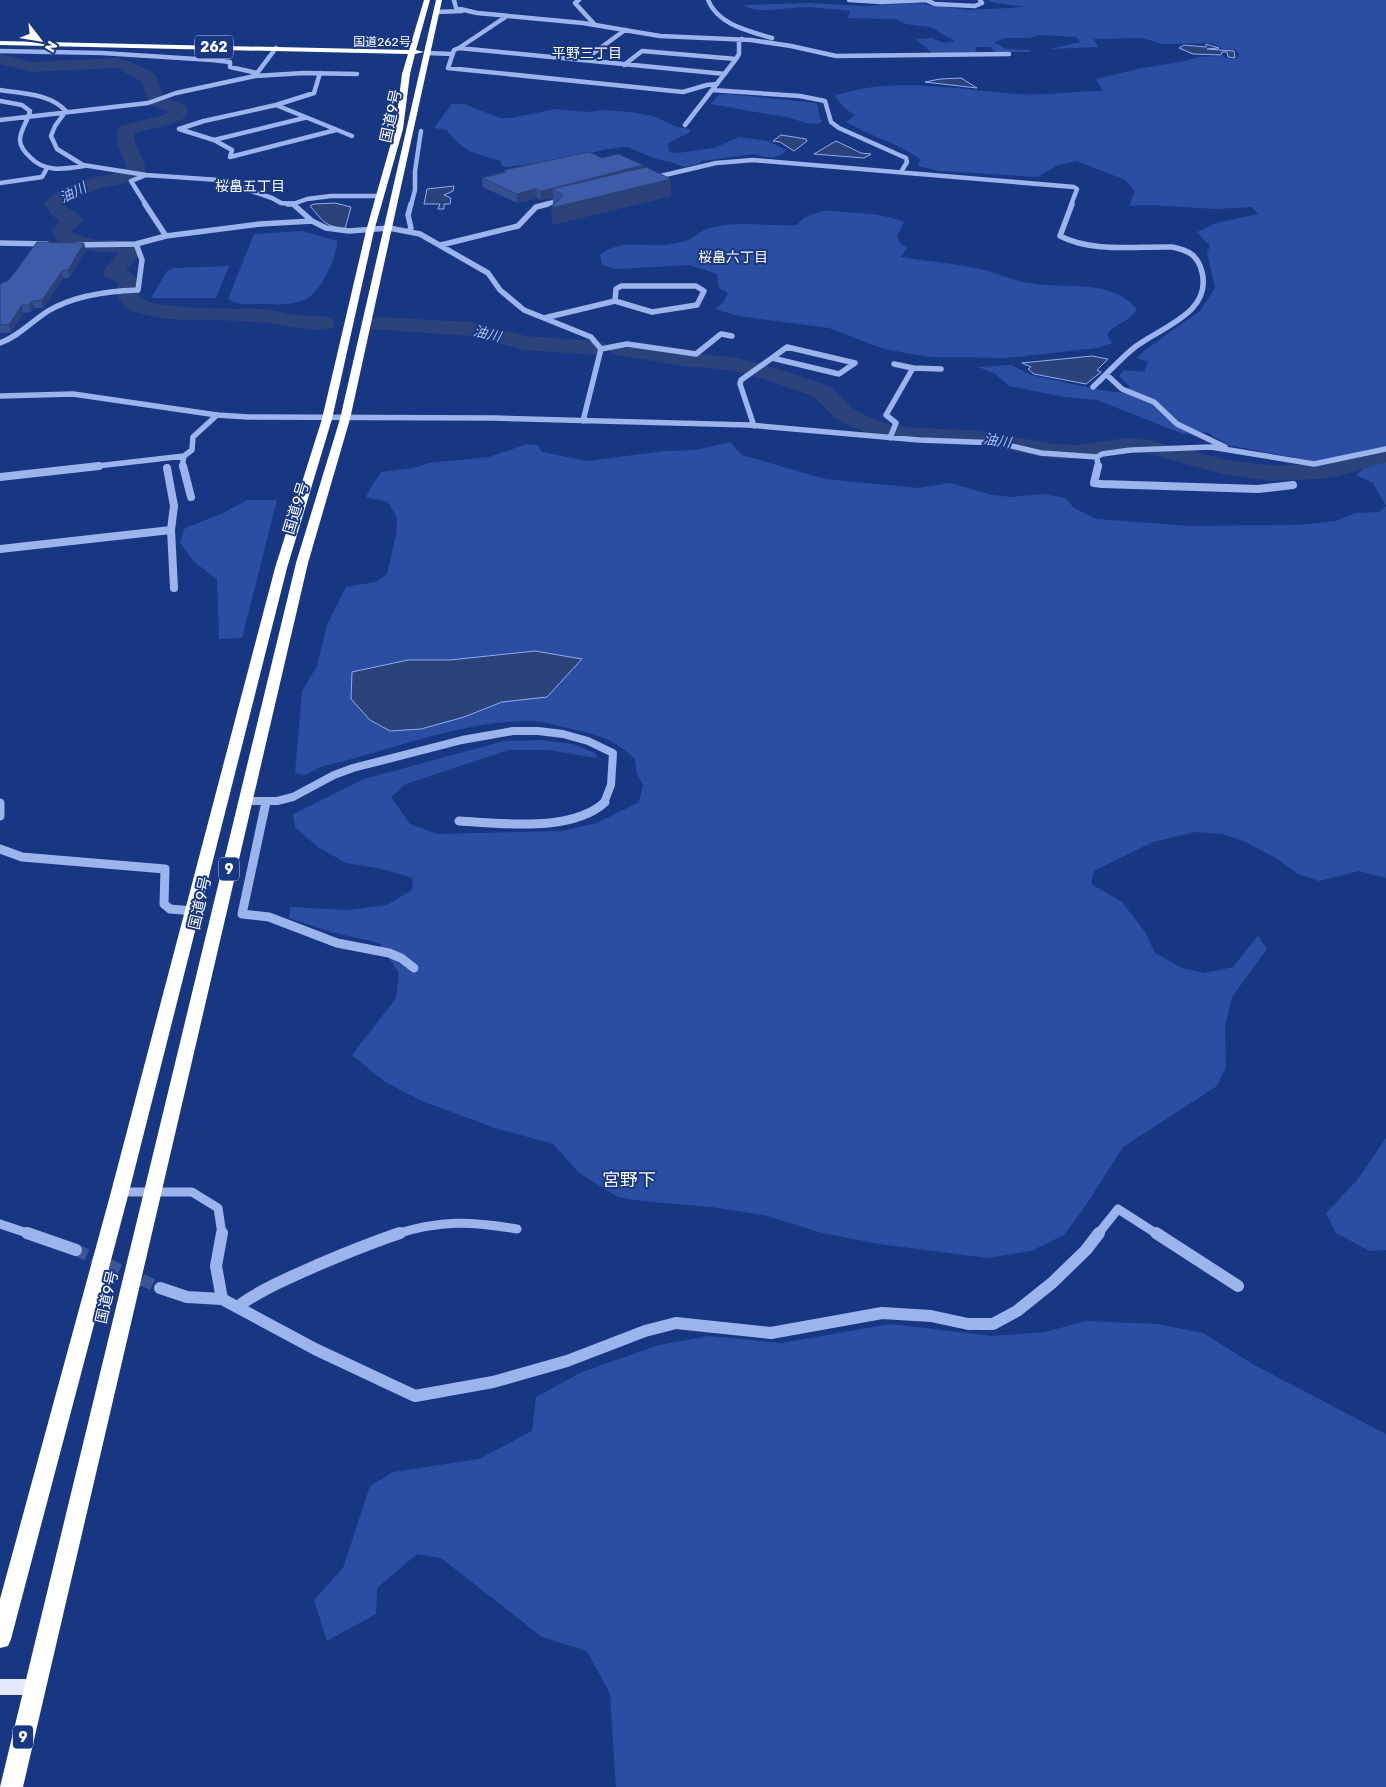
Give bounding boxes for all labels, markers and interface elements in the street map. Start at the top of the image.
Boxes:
north arrow [15,15,65,65]
street label: 国道262号 [353,35,411,49]
road number: 262 [195,36,233,58]
text: N [41,38,61,55]
district label: 平野三丁目 [552,45,622,62]
street label: 国道9号 [377,88,405,144]
water label: 油川 [57,178,91,207]
district label: 桜畠五丁目 [215,178,285,195]
district label: 桜畠六丁目 [698,249,768,266]
water label: 油川 [471,323,505,346]
water label: 油川 [982,430,1014,452]
street label: 国道9号 [280,480,312,536]
road number: 9 [219,858,239,881]
street label: 国道9号 [185,875,215,931]
district label: 宮野下 [602,1169,656,1191]
street label: 国道9号 [92,1269,122,1325]
road number: 9 [13,1725,33,1748]

